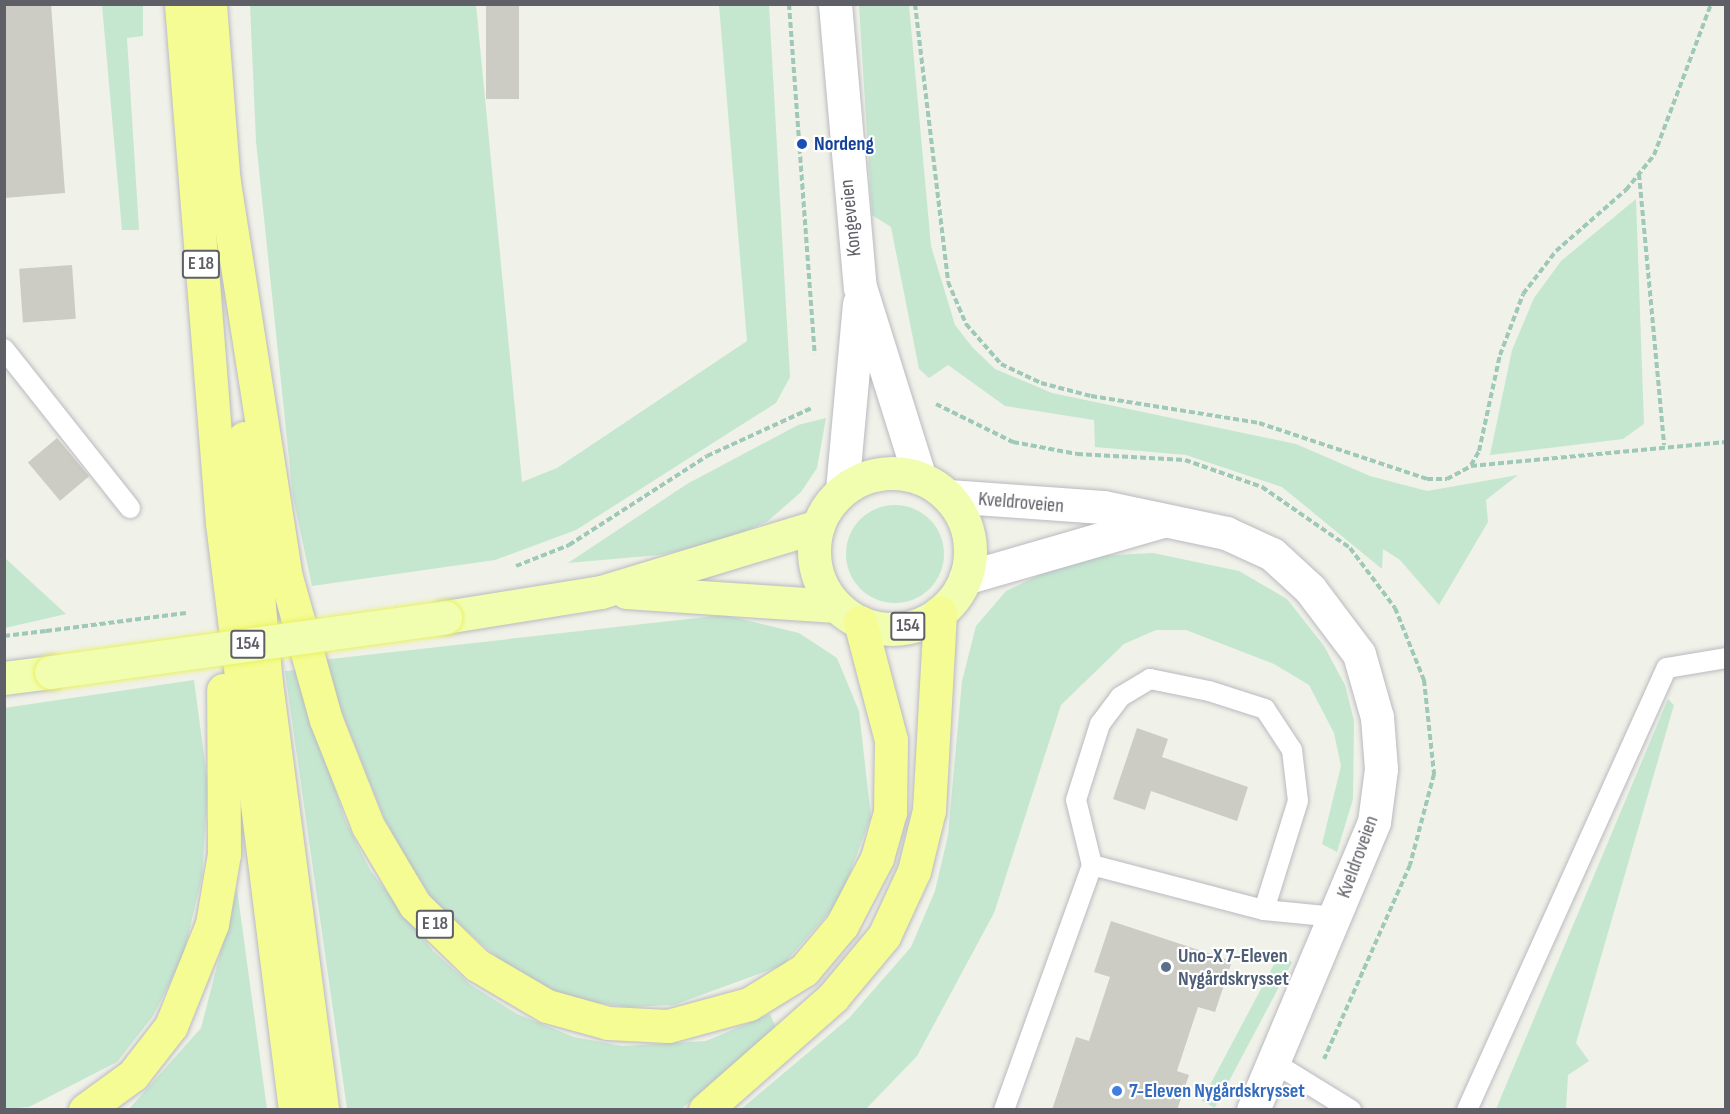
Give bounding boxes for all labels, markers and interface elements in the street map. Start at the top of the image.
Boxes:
place label: Nordeng [814,132,874,156]
marker: Nordeng [795,137,809,151]
street label: Kongeveien [835,178,867,258]
road number: E 18 [182,249,220,279]
street label: Kveldroveien [977,487,1065,519]
road number: 154 [890,611,926,641]
road number: 154 [230,629,266,659]
street label: Kveldroveien [1332,813,1384,901]
road number: E 18 [416,909,454,939]
place label: Uno-X 7-Eleven Nygårdskrysset [1178,944,1289,991]
marker: Uno-X 7-Eleven Nygårdskrysset [1159,960,1173,974]
place label: 7-Eleven Nygårdskrysset [1129,1079,1305,1103]
marker: 7-Eleven Nygårdskrysset [1110,1084,1124,1098]

